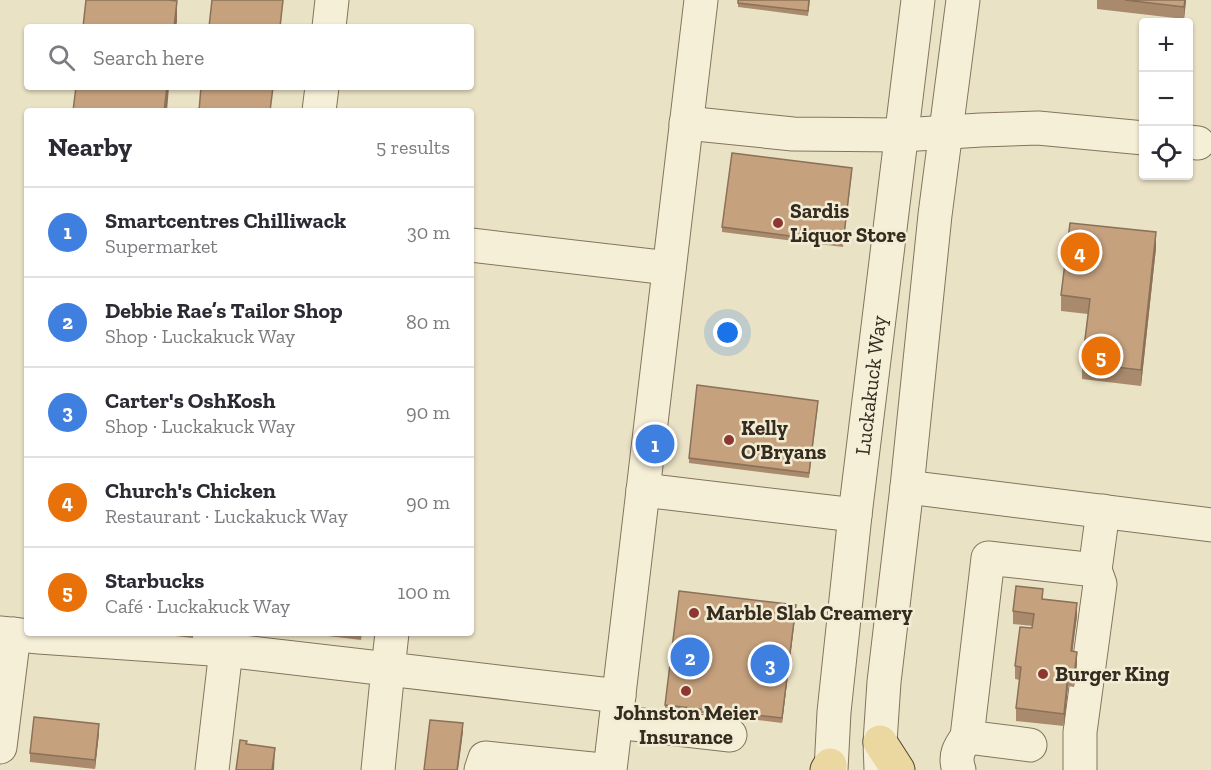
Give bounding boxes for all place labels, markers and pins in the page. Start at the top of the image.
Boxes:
place label: Sardis Liquor Store [790,198,906,247]
marker: Sardis Liquor Store [771,216,785,230]
pin: 4 [1060,230,1100,274]
pin: 5 [1082,334,1120,378]
place label: Kelly O'Bryans [741,415,827,464]
pin: 1 [636,422,674,466]
marker: Kelly O'Bryans [722,433,736,447]
place label: Marble Slab Creamery [706,600,913,625]
marker: Marble Slab Creamery [687,606,701,620]
pin: 2 [670,634,710,680]
pin: 3 [750,642,790,686]
place label: Burger King [1055,661,1169,686]
marker: Burger King [1036,667,1050,681]
marker: Johnston Meier Insurance [679,684,693,698]
place label: Johnston Meier Insurance [614,700,758,749]

